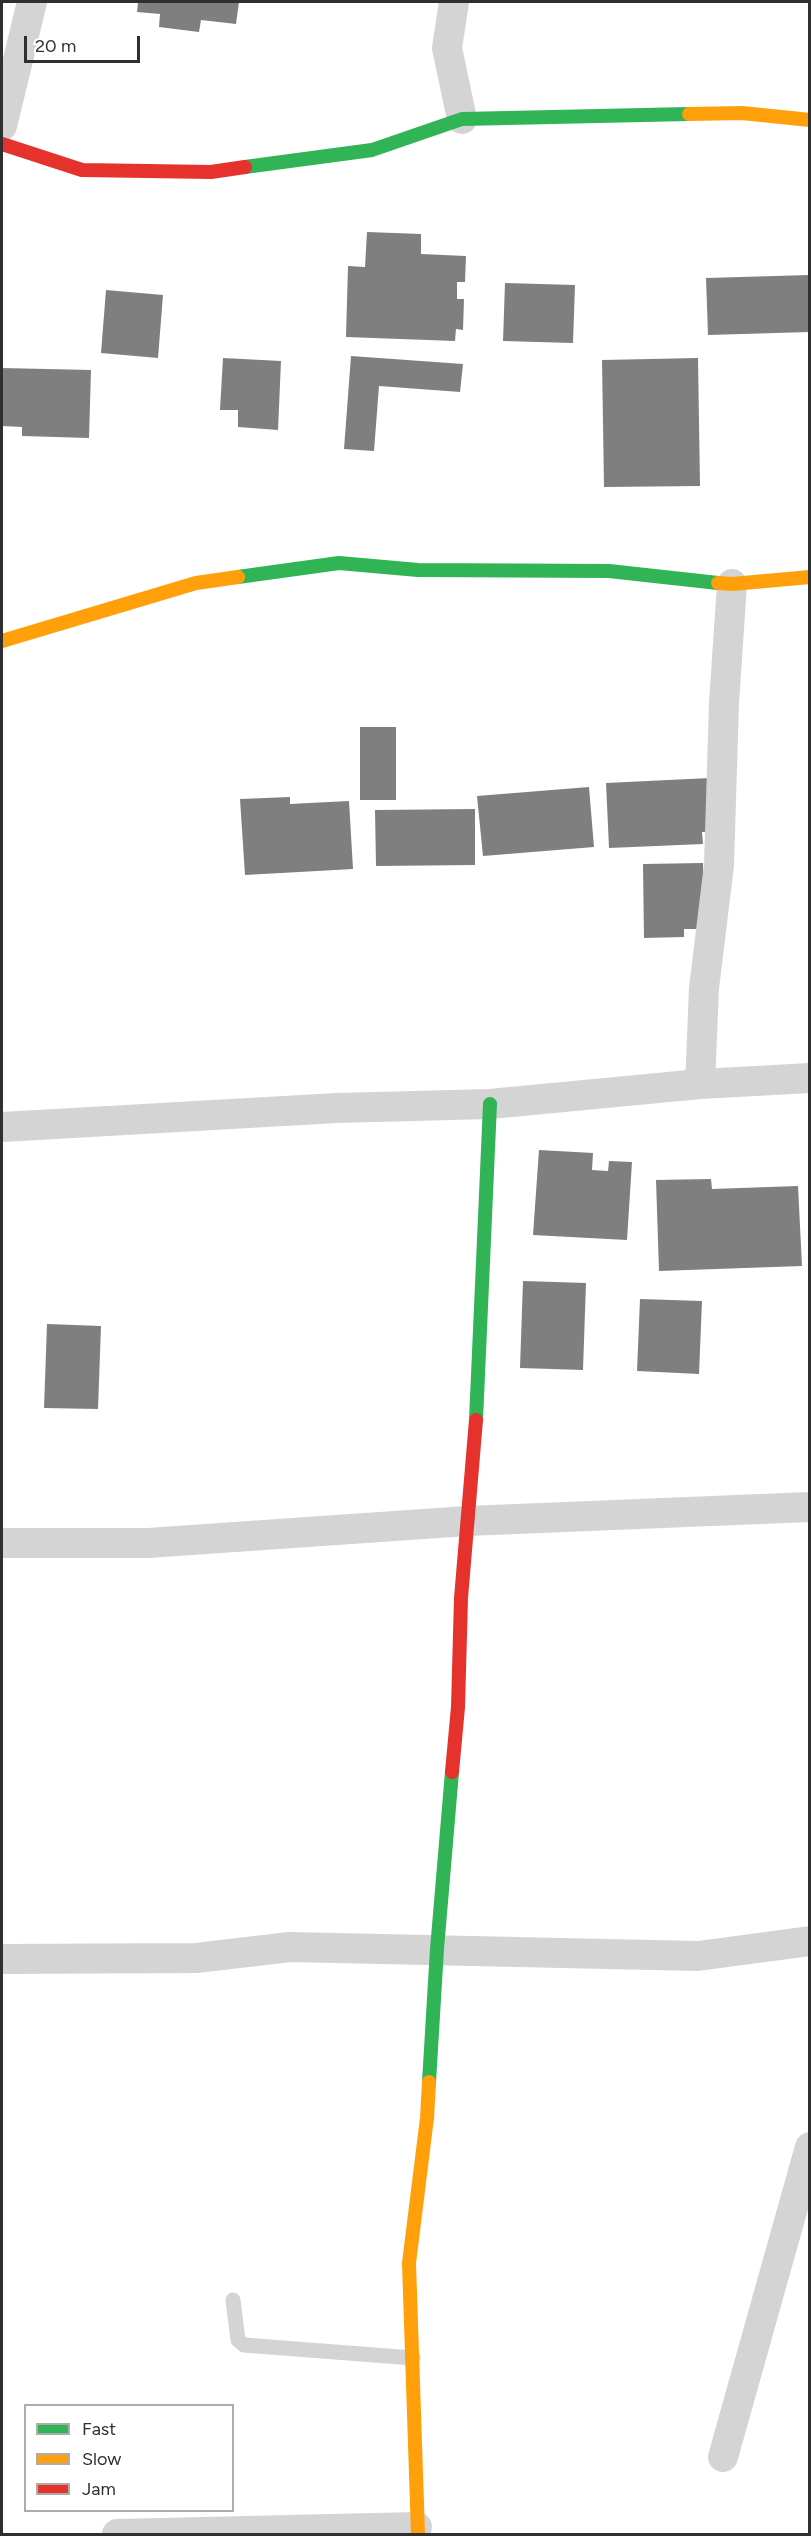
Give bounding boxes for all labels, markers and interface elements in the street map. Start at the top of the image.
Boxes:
scale bar [27,24,142,62]
text: 20 m [35,35,76,57]
legend [24,2404,234,2512]
text: Fast [82,2418,116,2440]
text: Slow [82,2448,121,2470]
text: Jam [82,2478,116,2500]

